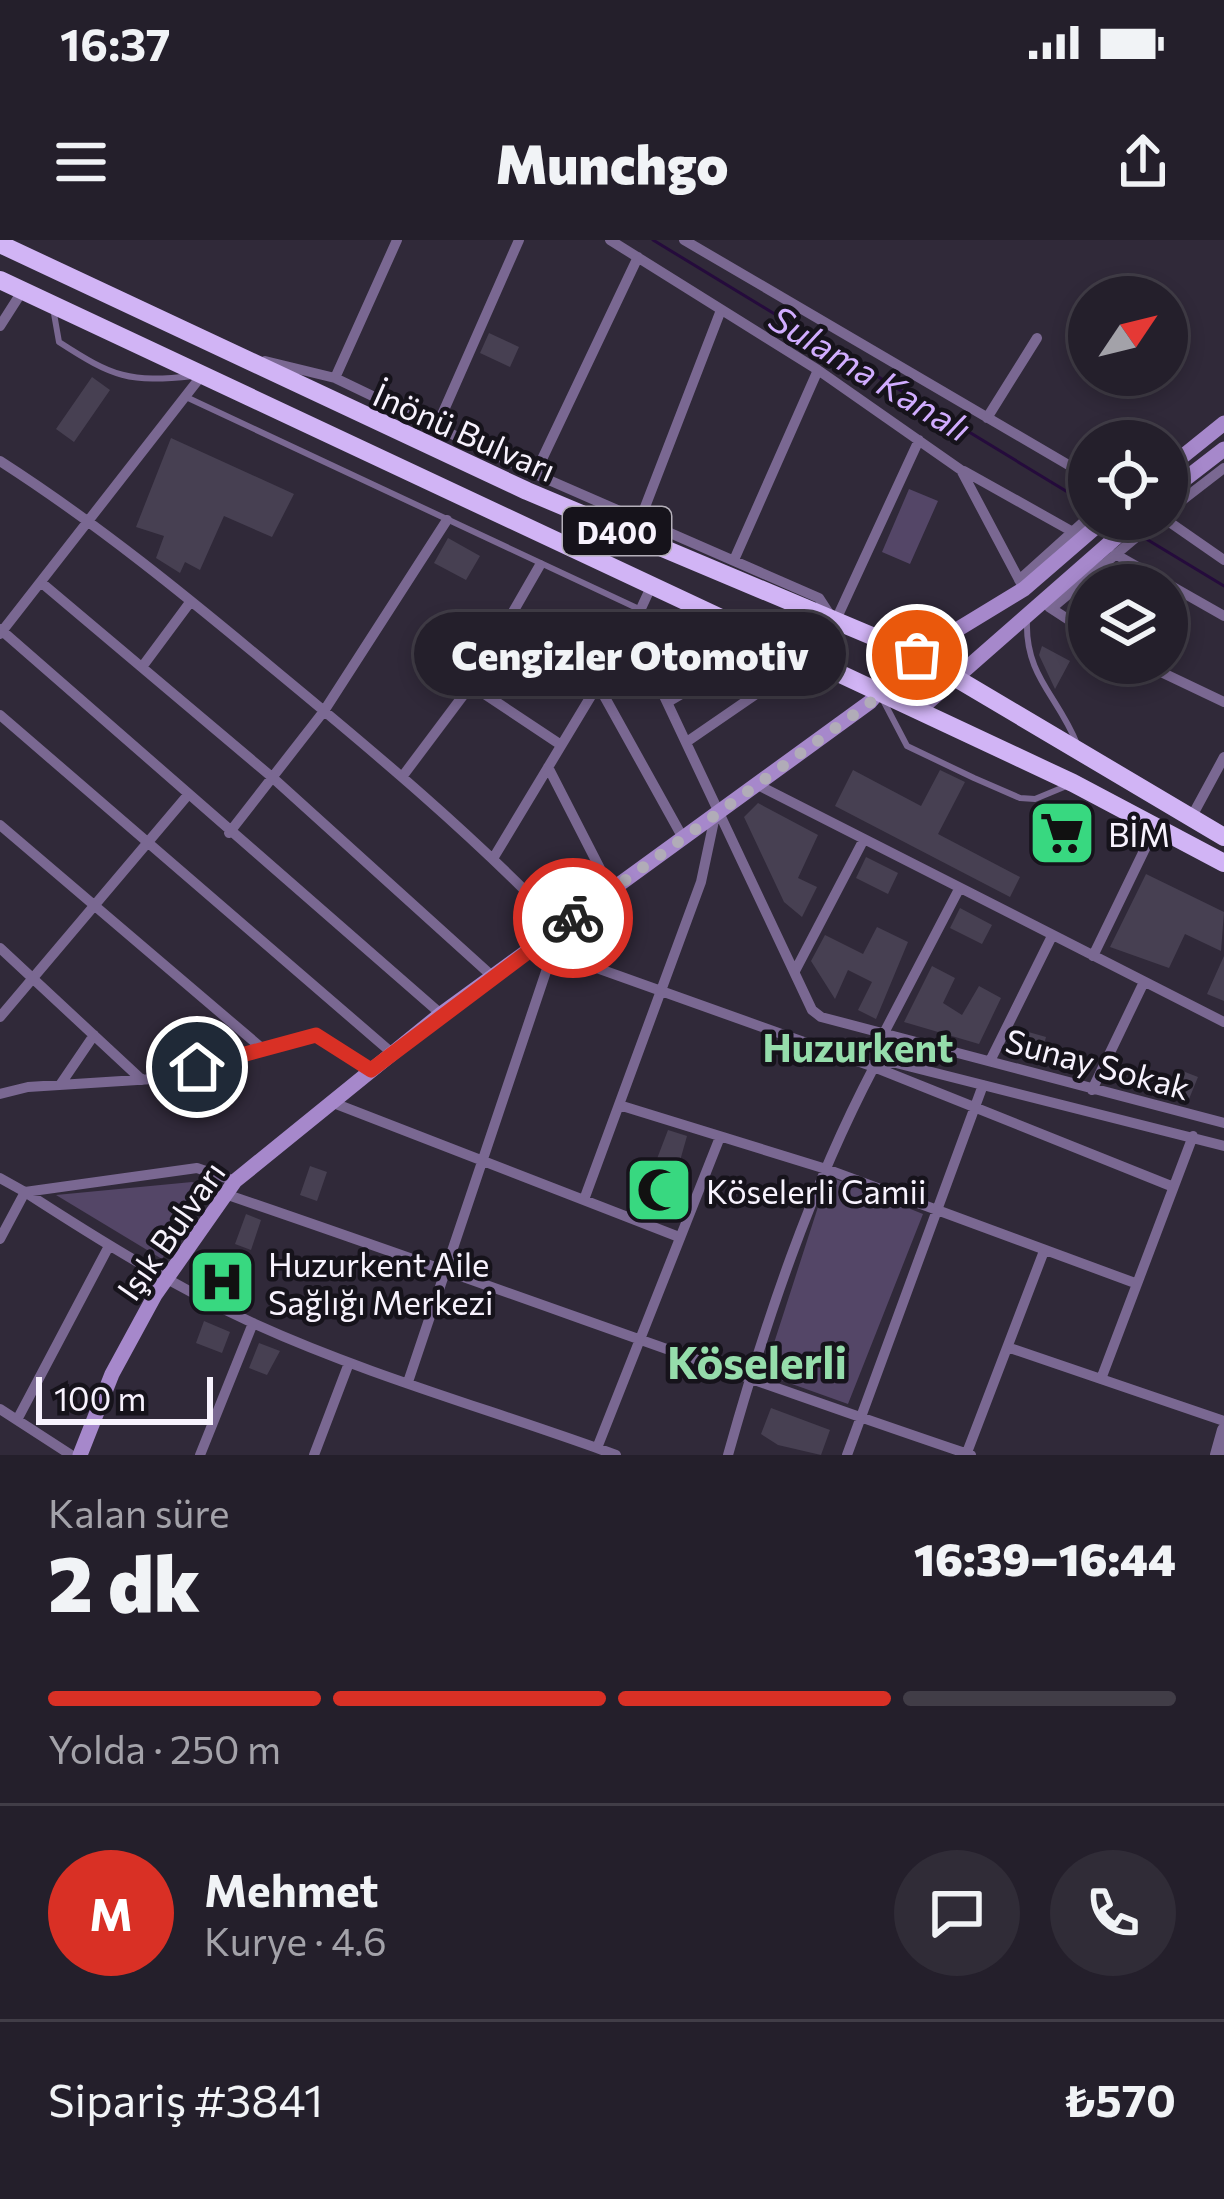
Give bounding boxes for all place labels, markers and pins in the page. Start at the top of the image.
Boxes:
pin [866,604,968,706]
callout: Cengizler Otomotiv [413,613,845,697]
supermarket icon: BİM [1027,798,1097,868]
place label: BİM [1108,813,1170,854]
pin [146,1016,248,1118]
mosque icon: Köselerli Camii [624,1155,694,1225]
place label: Köselerli Camii [706,1170,927,1211]
place label: Huzurkent Aile Sağlığı Merkezi [268,1243,494,1322]
hospital icon: Huzurkent Aile Sağlığı Merkezi [187,1247,257,1317]

